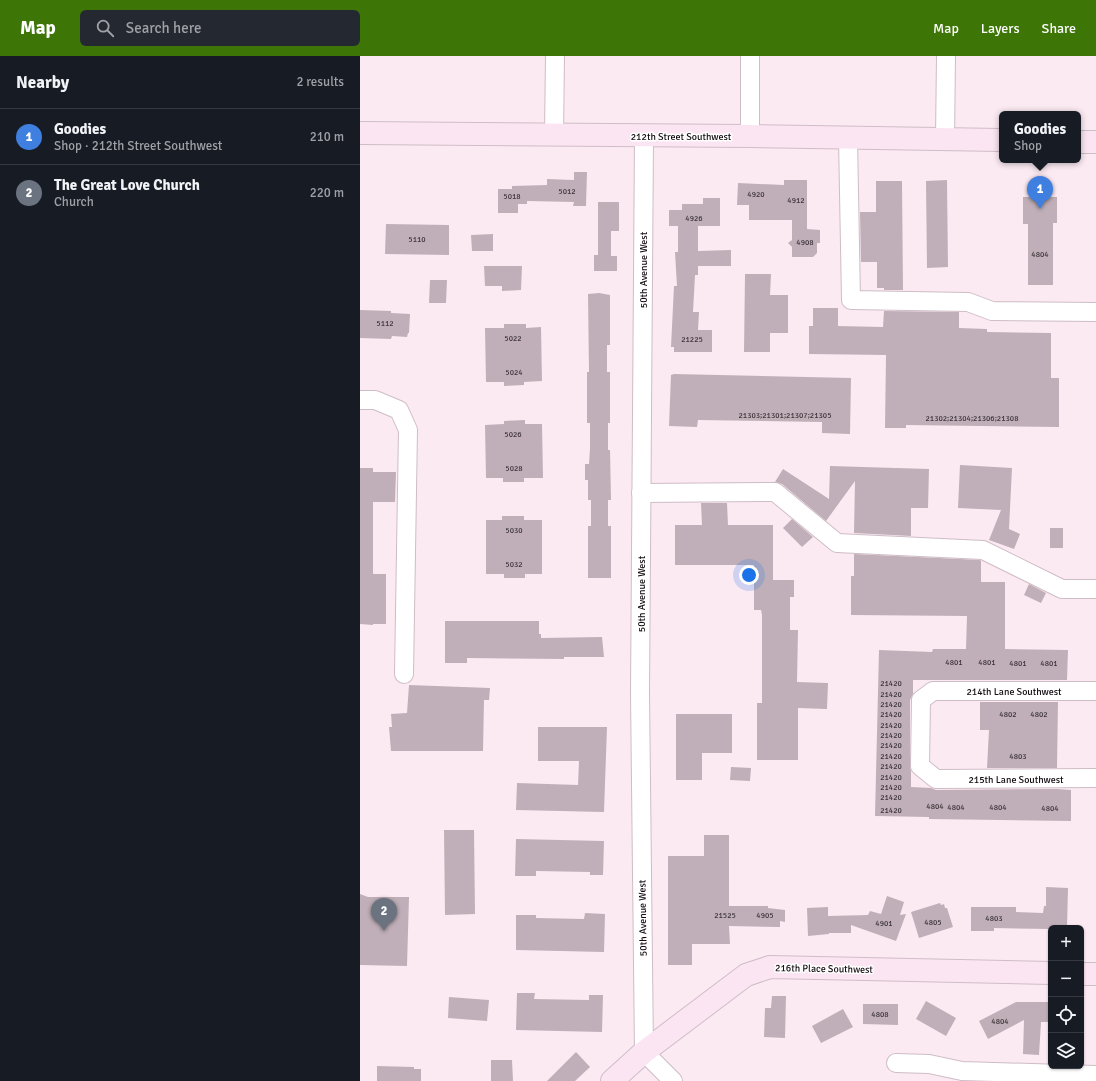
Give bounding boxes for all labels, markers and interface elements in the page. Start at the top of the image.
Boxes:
search box [80,10,360,46]
text: Map [20,16,56,40]
icon: search [94,17,116,39]
text: Search here [126,19,201,37]
text: Map [933,20,959,37]
text: Layers [981,20,1020,37]
text: Share [1042,20,1076,37]
text: Nearby [16,72,69,93]
text: 2 results [296,74,344,90]
popup [999,111,1081,163]
text: Goodies [54,120,106,138]
text: Goodies [1014,120,1066,138]
text: 1 [25,129,33,145]
text: 210 m [310,129,344,145]
street label: 212th Street Southwest [631,131,732,143]
text: Shop · 212th Street Southwest [54,138,222,154]
text: Shop [1014,138,1042,154]
text: The Great Love Church [54,176,200,194]
pin: 1 [1027,176,1053,209]
text: 2 [25,185,33,201]
text: 220 m [310,185,344,201]
house number: 5012 [558,186,576,196]
house number: 4920 [747,189,765,199]
house number: 5018 [503,191,521,201]
text: Church [54,194,94,210]
house number: 4912 [787,195,805,205]
house number: 4926 [685,213,703,223]
street label: 50th Avenue West [638,231,650,308]
house number: 5110 [408,234,426,244]
house number: 4908 [796,237,814,247]
house number: 4804 [1031,249,1049,259]
house number: 5112 [376,318,394,328]
house number: 5022 [504,333,522,343]
house number: 21225 [681,334,703,344]
house number: 5024 [505,367,523,377]
house number: 21303;21301;21307;21305 [739,410,831,420]
house number: 21302;21304;21306;21308 [926,413,1018,423]
house number: 5026 [504,429,522,439]
house number: 5028 [505,463,523,473]
house number: 5030 [505,525,523,535]
street label: 50th Avenue West [636,555,648,632]
house number: 5032 [505,559,523,569]
your location [739,565,759,585]
house number: 4801 [945,657,963,667]
house number: 4801 [978,657,996,667]
house number: 4801 [1009,658,1027,668]
house number: 4801 [1040,658,1058,668]
house number: 21420 [880,678,902,688]
street label: 214th Lane Southwest [966,686,1062,698]
house number: 21420 [880,689,902,699]
house number: 21420 [880,699,902,709]
house number: 21420 [880,709,902,719]
house number: 4802 [999,709,1017,719]
house number: 4802 [1030,709,1048,719]
house number: 21420 [880,720,902,730]
house number: 21420 [880,730,902,740]
house number: 21420 [880,740,902,750]
house number: 21420 [880,751,902,761]
house number: 4803 [1009,751,1027,761]
house number: 21420 [880,761,902,771]
house number: 21420 [880,772,902,782]
street label: 215th Lane Southwest [968,774,1064,786]
house number: 21420 [880,782,902,792]
house number: 21420 [880,792,902,802]
house number: 4804 [926,801,944,811]
house number: 4804 [947,802,965,812]
house number: 4804 [989,802,1007,812]
house number: 4804 [1041,803,1059,813]
house number: 21420 [880,805,902,815]
street label: 50th Avenue West [636,879,650,956]
pin: 2 [371,898,397,931]
house number: 21525 [714,910,736,920]
house number: 4905 [756,910,774,920]
house number: 4803 [985,913,1003,923]
house number: 4805 [924,917,942,927]
house number: 4901 [875,918,893,928]
map controls [1048,925,1084,1069]
button: + [1048,925,1084,961]
button: − [1048,961,1084,997]
street label: 216th Place Southwest [775,962,874,976]
button: locate [1048,997,1084,1033]
house number: 4808 [871,1009,889,1019]
house number: 4804 [991,1016,1009,1026]
button: layers [1048,1033,1084,1069]

